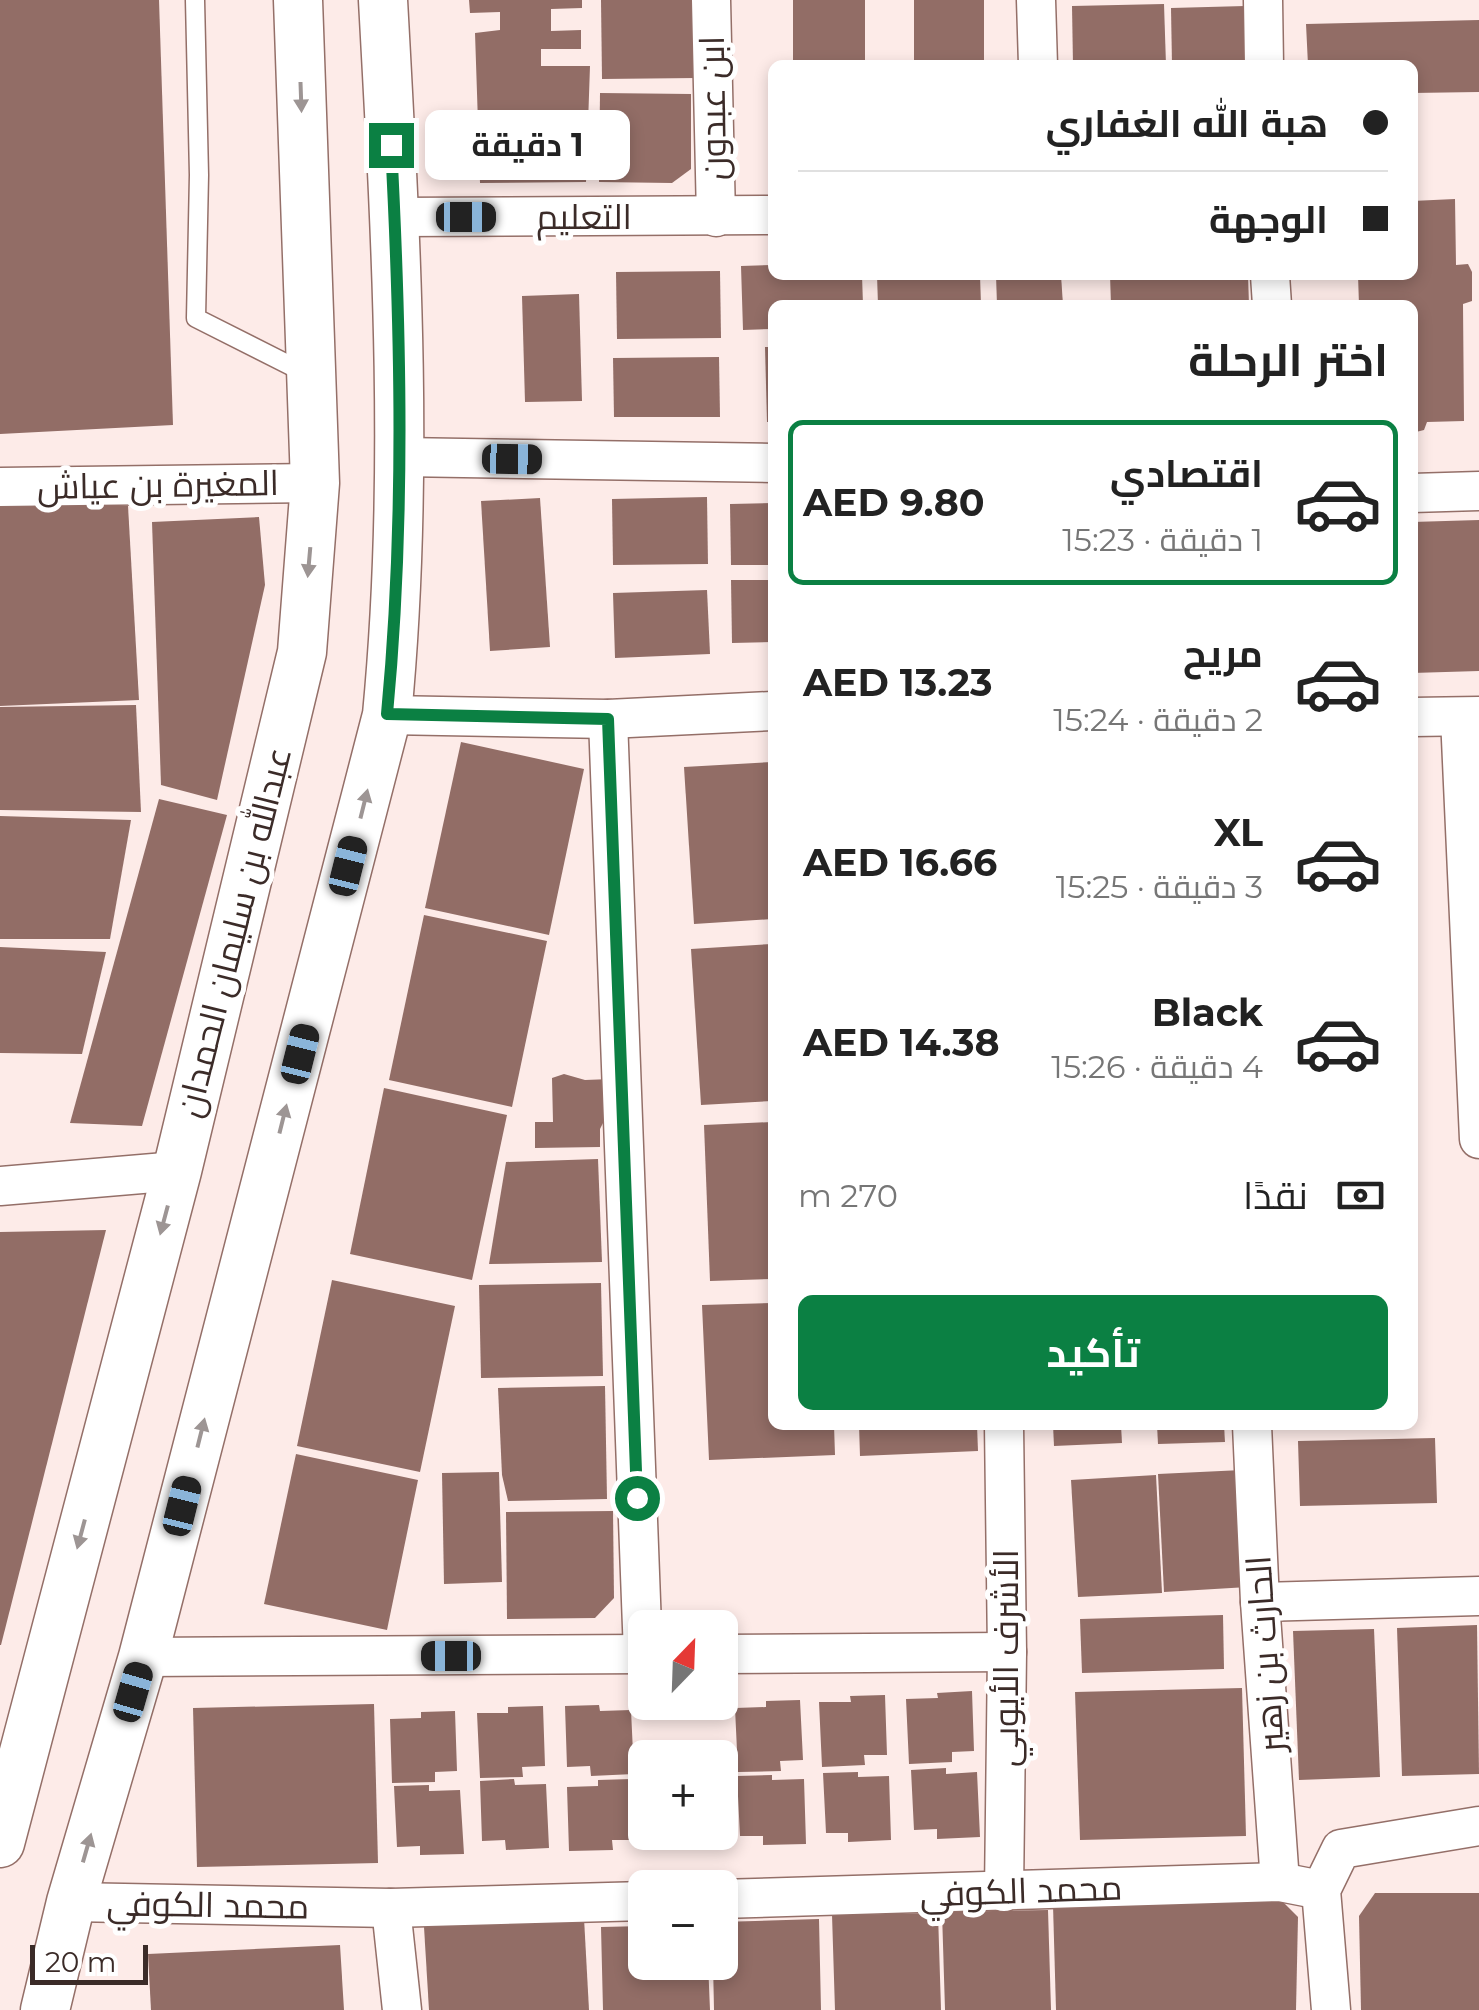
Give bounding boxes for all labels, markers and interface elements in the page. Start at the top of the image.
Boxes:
street label: ابن عبدون [690,35,735,181]
one-way arrow [294,82,310,114]
text: هبة الله الغفاري [1046,100,1328,147]
callout: 1 دقيقة [426,110,631,180]
route end [369,123,414,168]
text: 1 دقيقة [471,125,584,164]
street label: التعليم [536,195,632,241]
text: الوجهة [1209,196,1328,243]
car [436,202,496,232]
text: اختر الرحلة [1188,332,1388,387]
car [482,443,542,475]
text: اقتصادي [1110,450,1263,497]
icon: car [1293,458,1383,548]
street label: المغيرة بن عياش [37,461,279,508]
text: AED 9.80 [803,479,985,526]
text: 1 دقيقة · 15:23 [1062,520,1263,559]
one-way arrow [301,546,317,578]
text: مريح [1183,630,1263,677]
icon: car [1293,638,1383,728]
text: AED 13.23 [803,659,992,706]
text: 2 دقيقة · 15:24 [1053,700,1263,739]
street label: عبدالله بن سليمان الحمدان [166,742,300,1121]
one-way arrow [357,788,372,819]
text: XL [1214,809,1263,856]
icon: car [1293,818,1383,908]
car [326,833,370,899]
text: AED 16.66 [803,839,997,886]
text: 3 دقيقة · 15:25 [1056,867,1263,906]
text: Black [1152,989,1263,1036]
icon: car [1293,998,1383,1088]
text: AED 14.38 [803,1019,1000,1066]
car [278,1021,322,1087]
text: 4 دقيقة · 15:26 [1051,1047,1263,1086]
one-way arrow [275,1103,291,1134]
icon: cash [1333,1168,1388,1223]
text: نقدًا [1243,1172,1308,1219]
text: 270 m [798,1176,898,1215]
one-way arrow [155,1205,171,1236]
button: تأكيد [798,1295,1388,1410]
one-way arrow [194,1417,210,1448]
car [160,1473,204,1539]
route start [615,1476,660,1521]
one-way arrow [73,1519,89,1550]
street label: الأشرف الأيوبي [984,1549,1033,1767]
street label: الحارث بن زهير [1236,1554,1293,1756]
north arrow [628,1610,738,1720]
map controls [628,1610,738,1980]
car [421,1641,481,1671]
car [110,1659,156,1725]
button: + [628,1740,738,1850]
one-way arrow [80,1832,95,1863]
street label: محمد الكوفي [919,1865,1123,1922]
button: − [628,1870,738,1980]
street label: محمد الكوفي [106,1881,310,1934]
scale bar [30,1940,148,1984]
text: 20 m [45,1945,116,1979]

